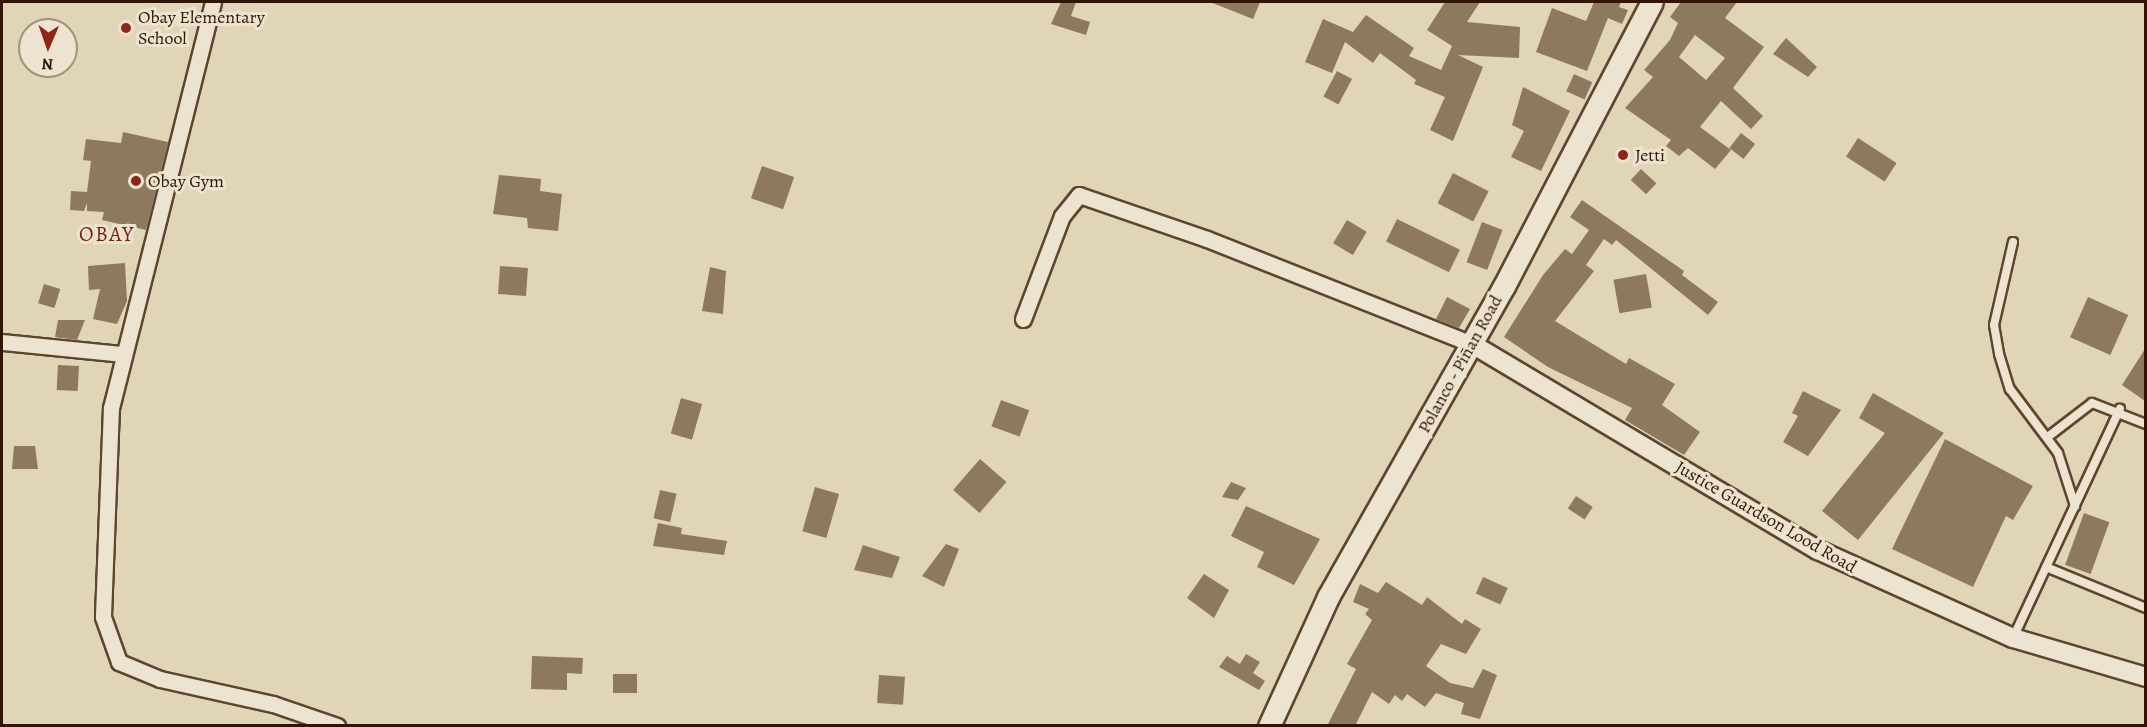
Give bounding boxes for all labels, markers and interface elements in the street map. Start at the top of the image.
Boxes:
place label: Obay Elementary School [138,7,265,50]
north arrow [18,18,78,78]
marker: Obay Elementary School [119,21,133,35]
text: N [41,53,54,75]
place label: Jetti [1635,144,1665,166]
marker: Jetti [1616,148,1630,162]
place label: Obay Gym [148,170,224,192]
marker: Obay Gym [129,174,143,188]
district label: OBAY [79,221,135,247]
street label: Polanco - Piñan Road [1413,291,1507,437]
street label: Justice Guardson Lood Road [1671,456,1861,578]

